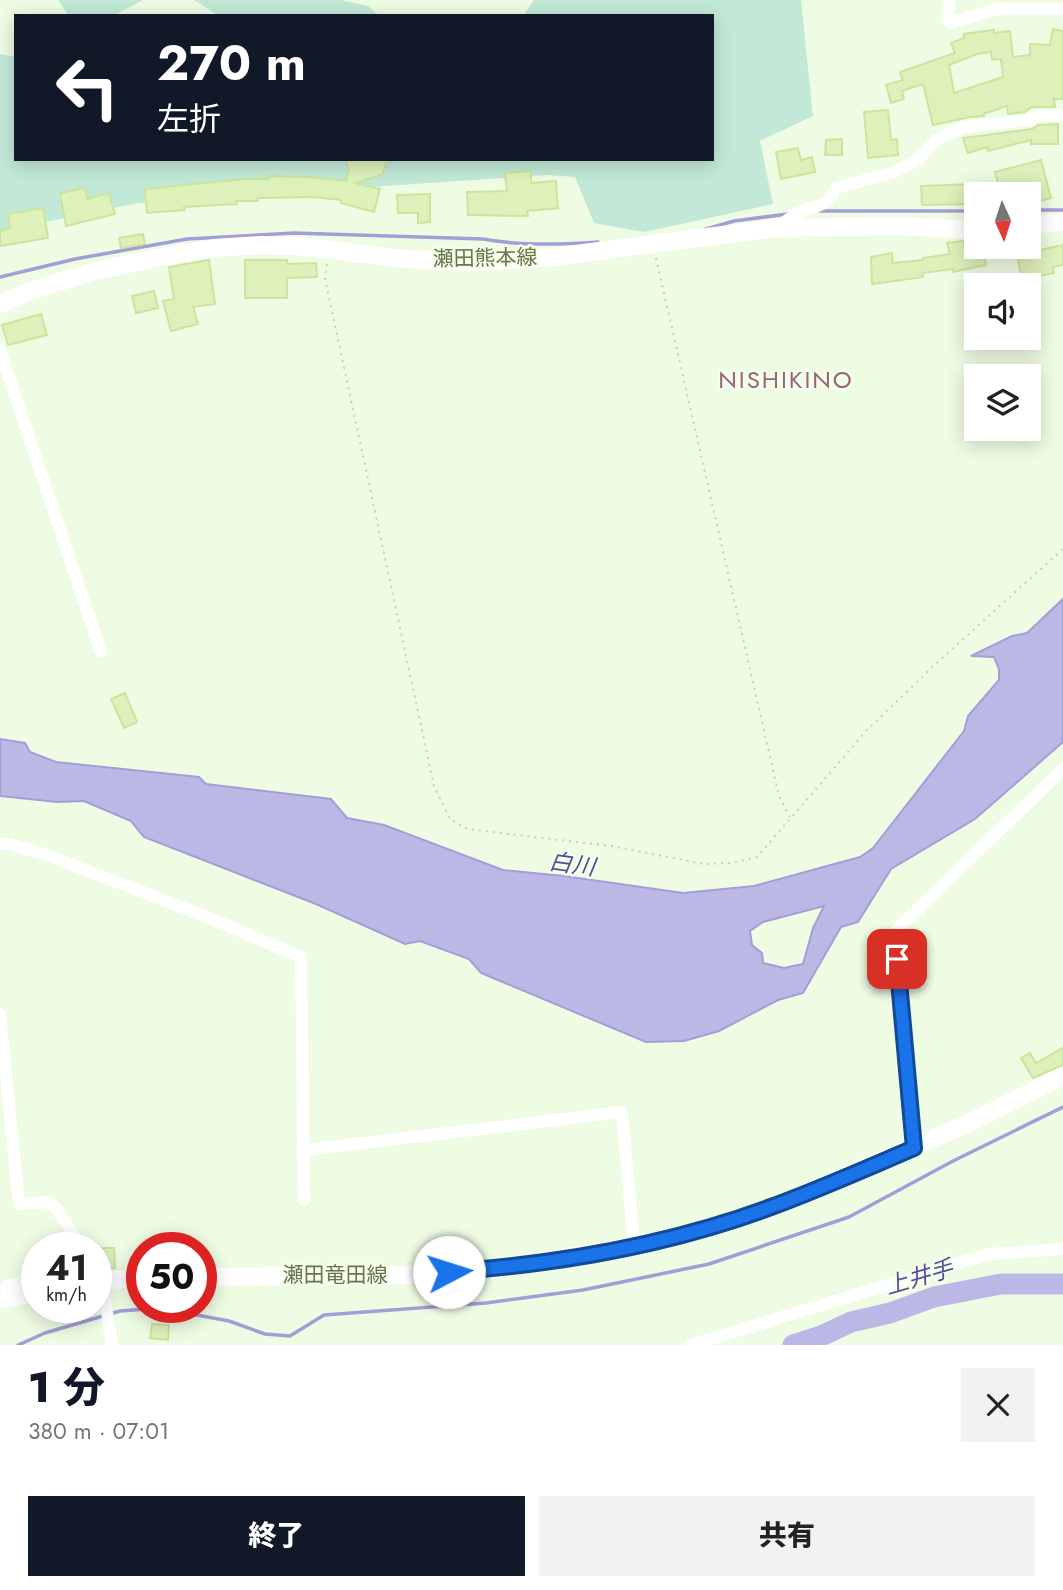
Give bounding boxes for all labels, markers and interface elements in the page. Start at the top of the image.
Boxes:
text: 270 m [157,28,306,98]
icon: left [42,42,133,133]
text: 左折 [157,96,221,142]
north arrow [964,182,1041,259]
map controls [964,182,1041,441]
street label: 瀬田熊本線 [432,242,538,274]
button: sound [964,273,1041,350]
district label: NISHIKINO [718,362,854,397]
button: layers [964,364,1041,441]
water label: 白川 [547,844,600,884]
pin [867,929,927,989]
icon: arrive [878,940,916,978]
speed limit sign: 50 [126,1232,217,1323]
position arrow [412,1235,486,1309]
text: 41 [45,1243,88,1293]
water label: 上井手 [881,1251,959,1303]
street label: 瀬田竜田線 [283,1260,388,1290]
text: km/h [46,1282,87,1308]
text: 1 分 [28,1357,105,1418]
button: close [961,1368,1035,1442]
text: 380 m · 07:01 [28,1414,169,1448]
button: 終了 [28,1496,525,1576]
button: 共有 [539,1496,1035,1576]

